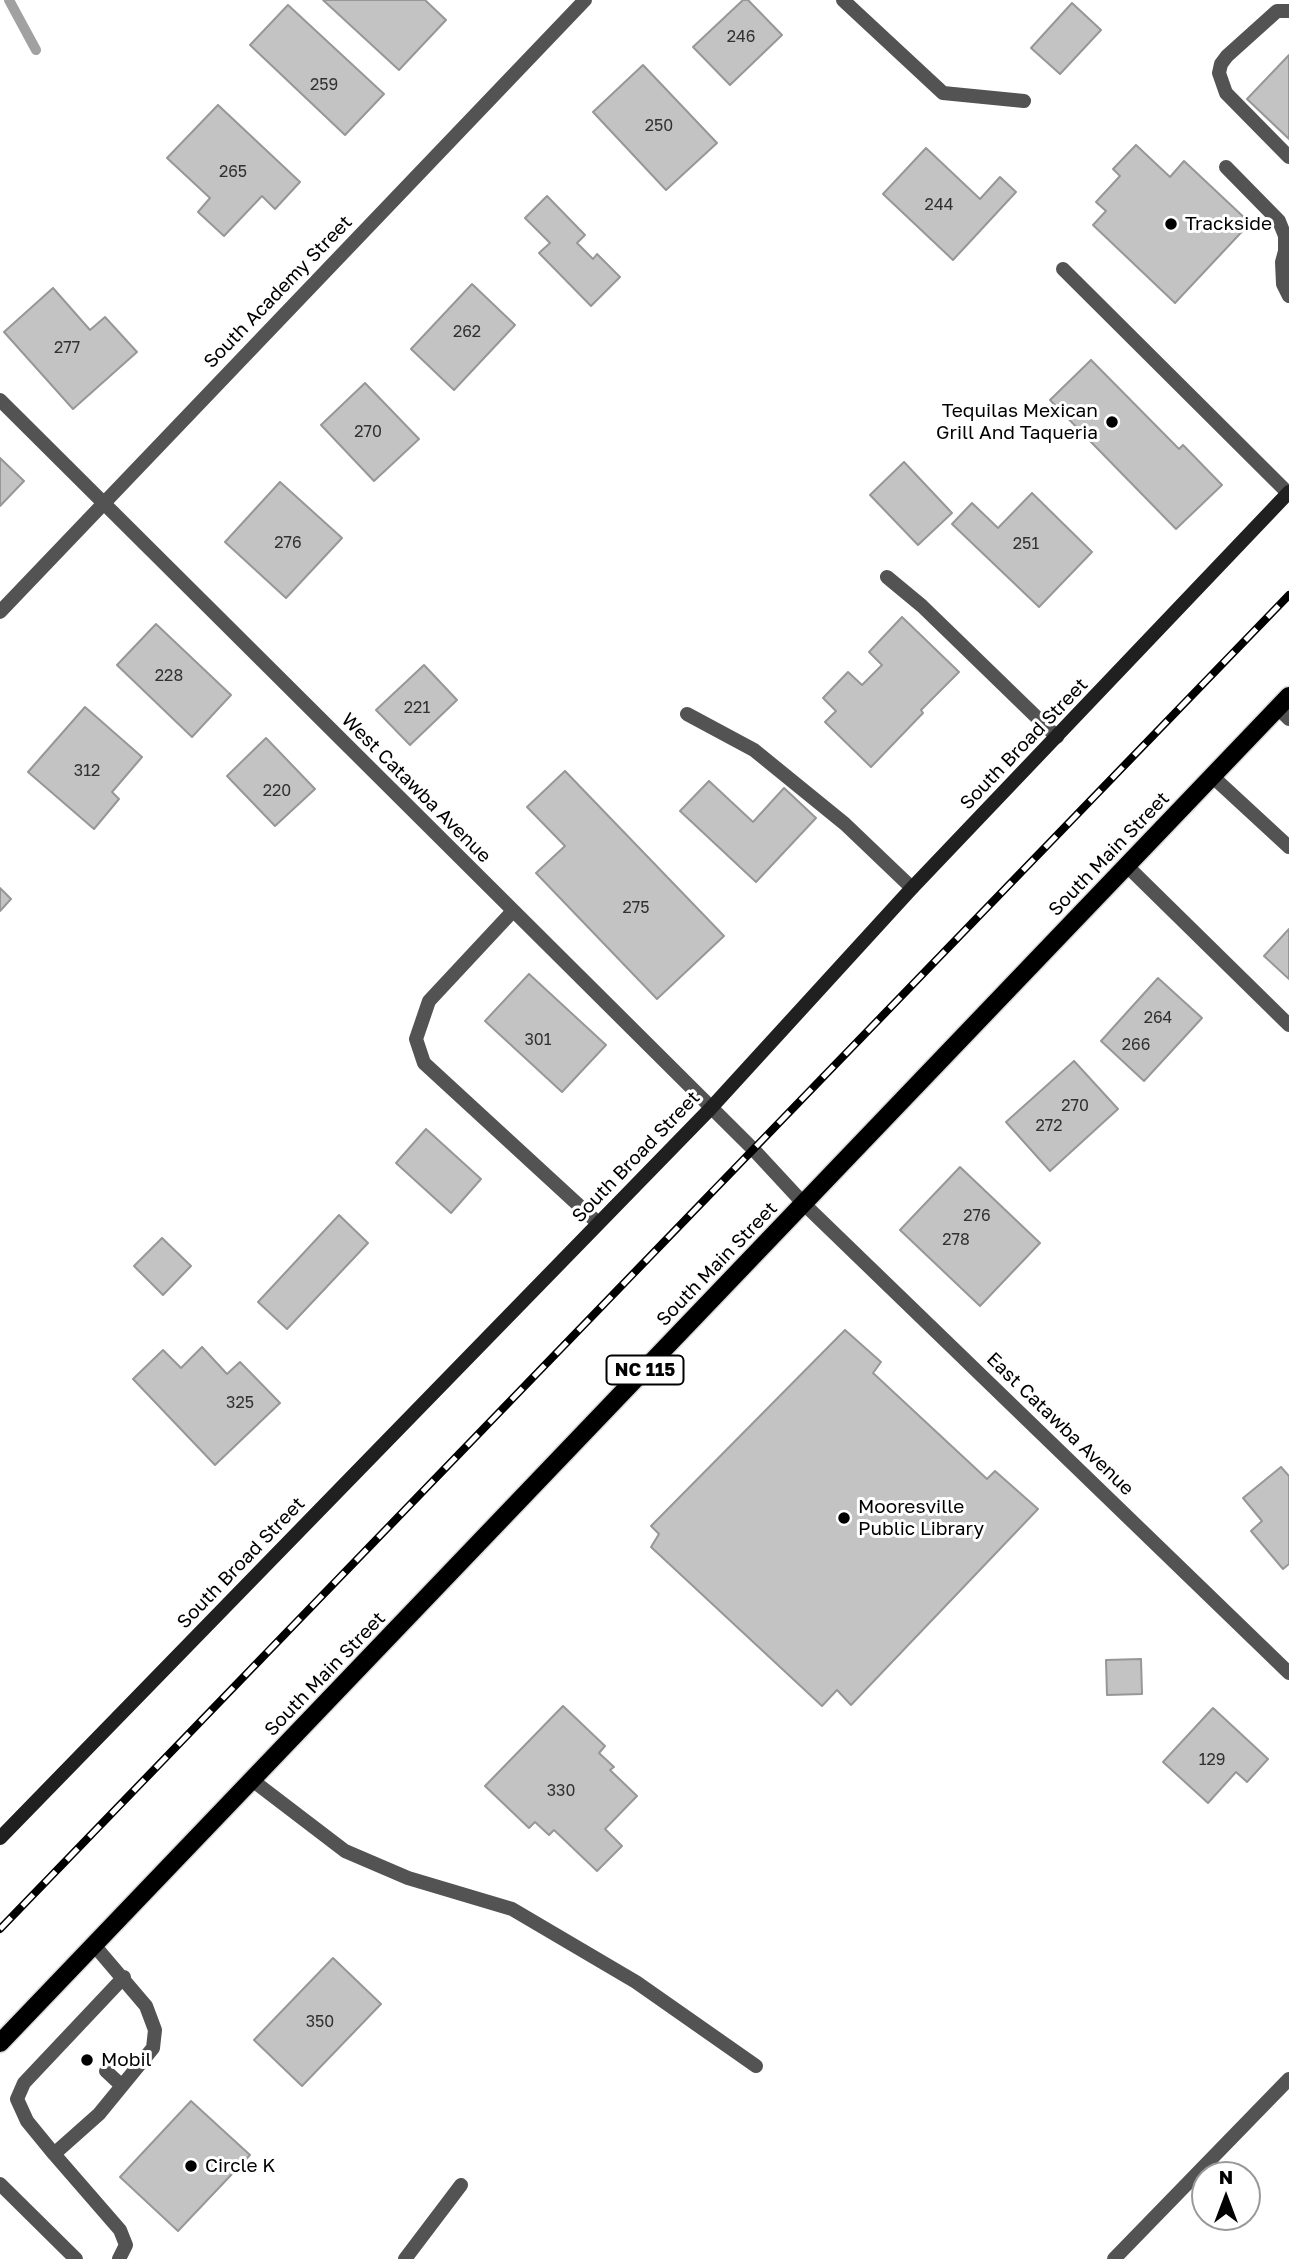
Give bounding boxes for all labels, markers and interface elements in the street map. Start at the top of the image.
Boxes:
house number: 246 [727,27,755,47]
house number: 259 [310,75,338,95]
house number: 250 [645,116,673,136]
house number: 265 [219,162,247,182]
house number: 244 [925,195,953,215]
street label: South Academy Street [199,211,357,373]
place label: Trackside [1185,213,1272,235]
marker: Trackside [1163,216,1179,232]
house number: 262 [453,322,481,342]
house number: 277 [54,338,80,358]
place label: Tequilas Mexican Grill And Taqueria [936,400,1098,444]
marker: Tequilas Mexican Grill And Taqueria [1104,414,1120,430]
house number: 270 [354,422,382,442]
house number: 276 [274,533,302,553]
house number: 251 [1013,534,1039,554]
house number: 228 [155,666,183,686]
street label: South Broad Street [955,674,1093,814]
house number: 221 [404,698,430,718]
street label: West Catawba Avenue [336,708,496,868]
house number: 312 [74,761,100,781]
house number: 220 [263,781,291,801]
street label: South Main Street [1044,787,1174,921]
house number: 275 [622,898,650,918]
house number: 264 [1144,1008,1172,1028]
house number: 301 [524,1030,552,1050]
house number: 266 [1122,1035,1150,1055]
street label: South Broad Street [567,1087,705,1227]
house number: 270 [1061,1096,1089,1116]
house number: 272 [1035,1116,1063,1136]
street label: South Main Street [652,1197,782,1331]
house number: 276 [963,1206,991,1226]
house number: 278 [942,1230,970,1250]
street label: East Catawba Avenue [982,1348,1138,1500]
road number: NC 115 [606,1356,684,1385]
house number: 325 [226,1393,254,1413]
street label: South Broad Street [172,1493,310,1633]
place label: Mooresville Public Library [858,1496,984,1540]
marker: Mooresville Public Library [836,1510,852,1526]
street label: South Main Street [260,1607,390,1741]
house number: 129 [1199,1750,1225,1770]
house number: 330 [547,1781,575,1801]
house number: 350 [306,2012,334,2032]
place label: Mobil [101,2049,152,2071]
marker: Mobil [79,2052,95,2068]
place label: Circle K [205,2155,275,2177]
marker: Circle K [183,2158,199,2174]
north arrow [1191,2161,1261,2231]
text: N [1219,2165,1233,2188]

